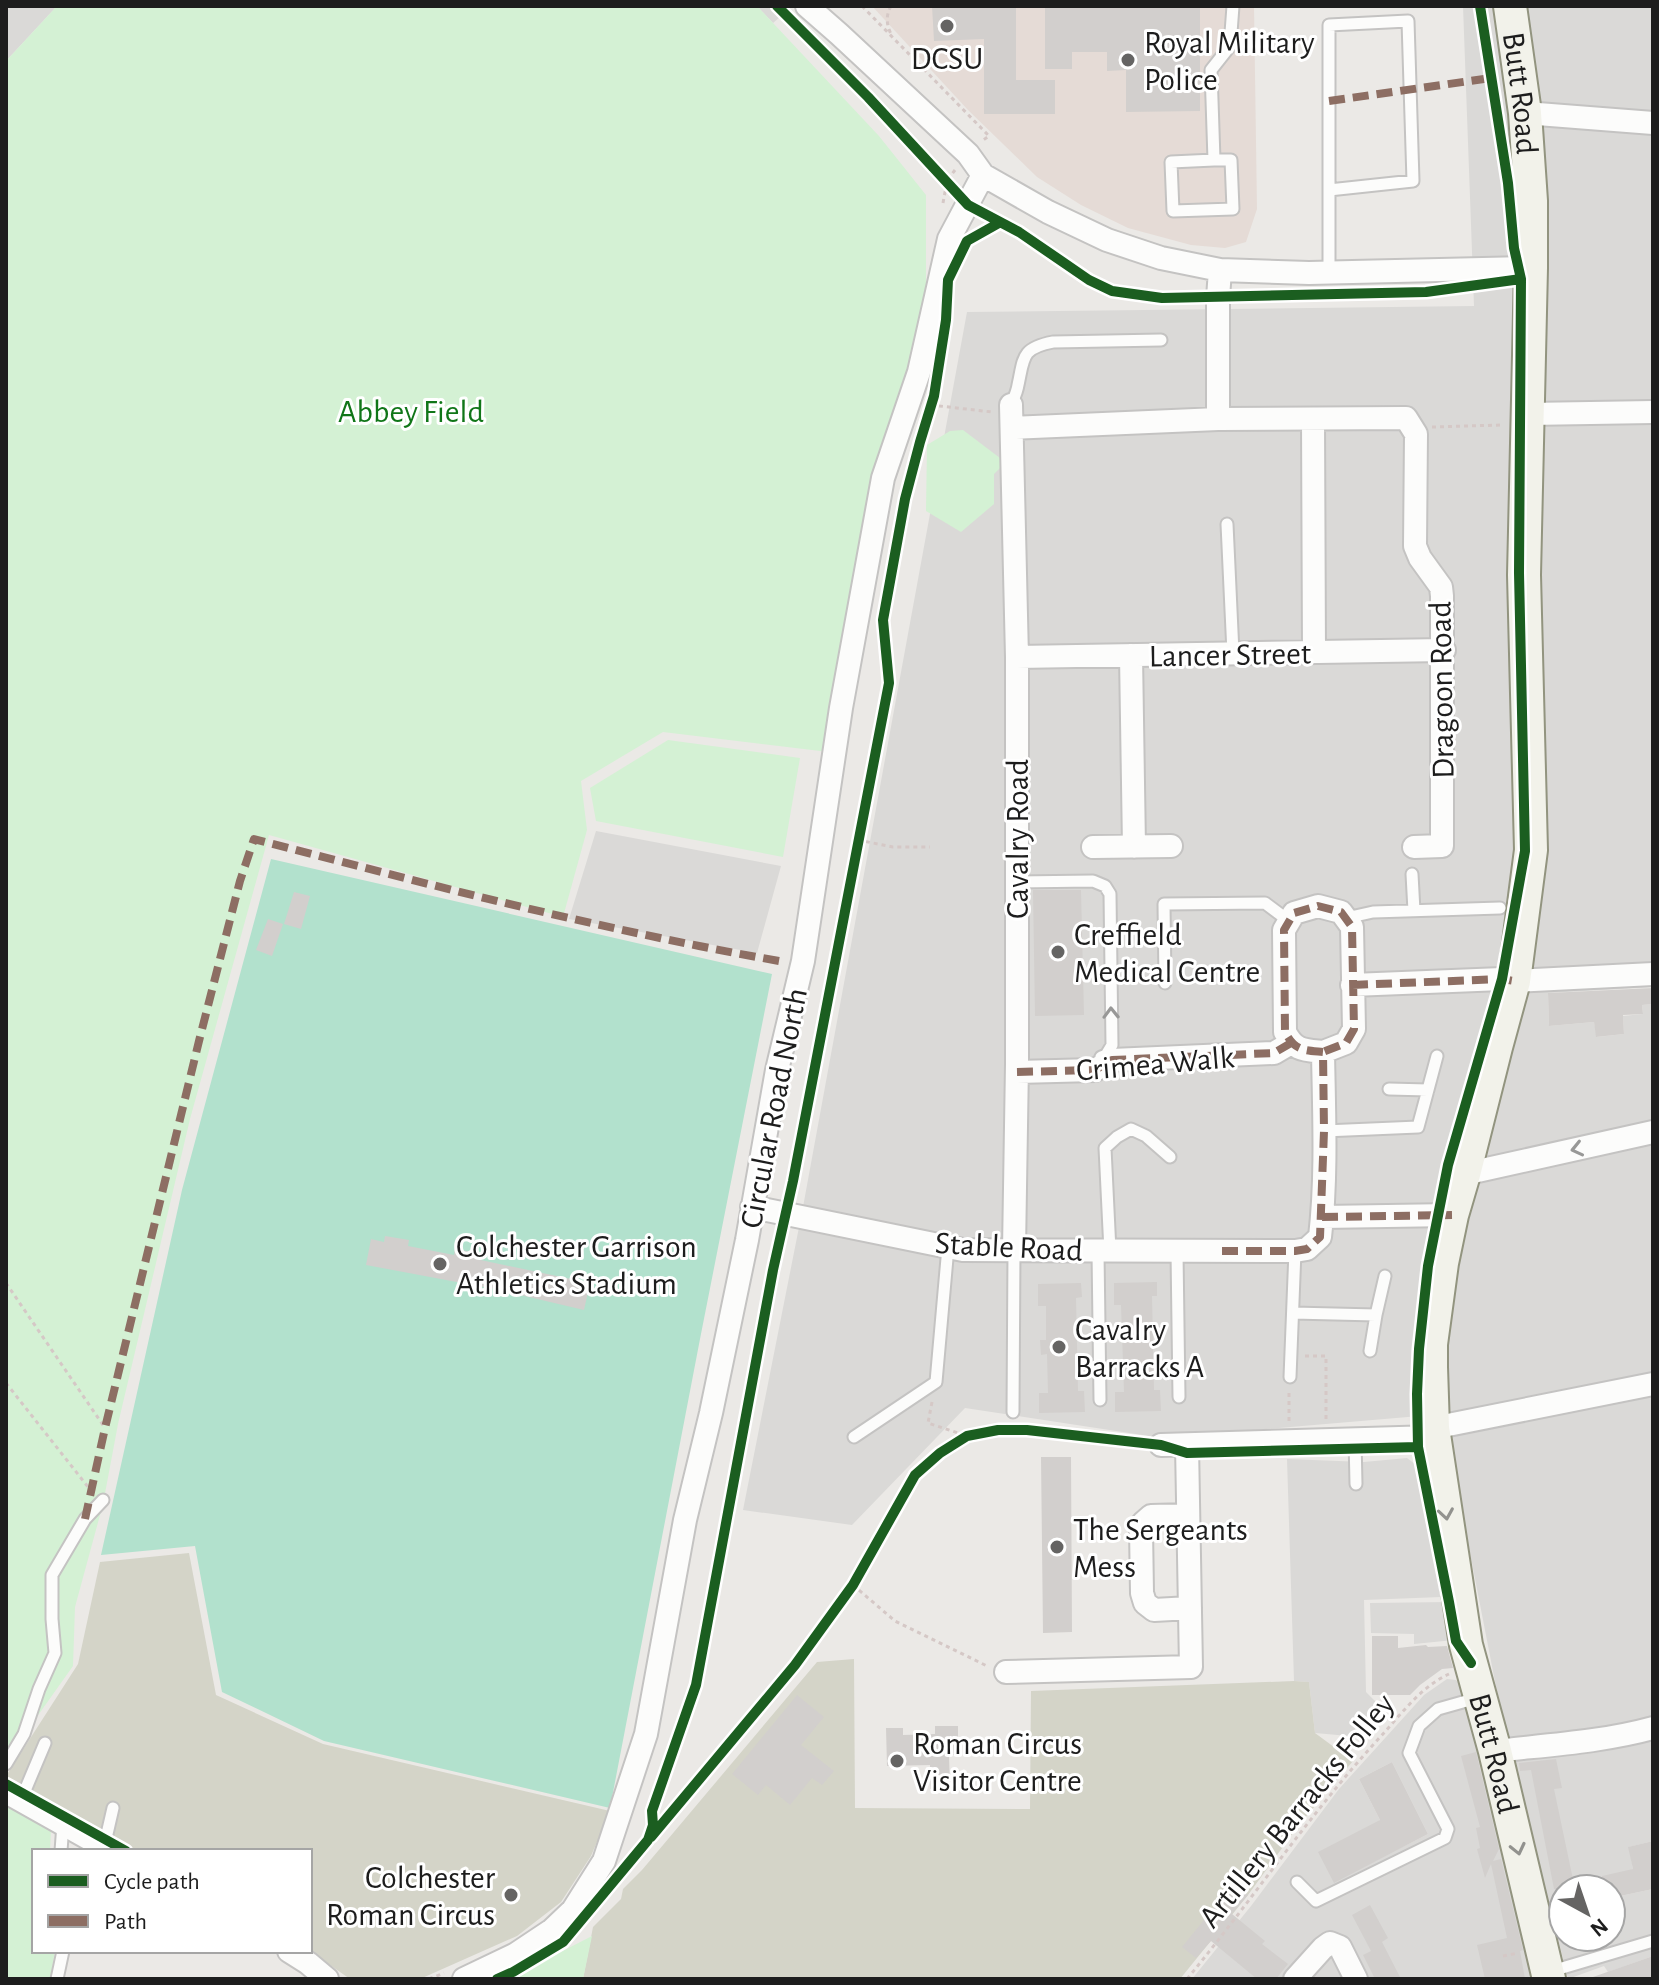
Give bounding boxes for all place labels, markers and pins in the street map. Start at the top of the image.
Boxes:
marker: DCSU [938,17,956,35]
place label: Royal Military Police [1144,27,1315,96]
place label: DCSU [911,43,983,75]
marker: Royal Military Police [1119,51,1137,69]
place label: Creffield Medical Centre [1074,919,1260,988]
marker: Creffield Medical Centre [1049,943,1067,961]
place label: Colchester Garrison Athletics Stadium [456,1231,697,1300]
marker: Colchester Garrison Athletics Stadium [431,1255,449,1273]
place label: Cavalry Barracks A [1075,1314,1204,1383]
marker: Cavalry Barracks A [1050,1338,1068,1356]
place label: The Sergeants Mess [1073,1514,1248,1583]
marker: The Sergeants Mess [1048,1538,1066,1556]
place label: Roman Circus Visitor Centre [913,1728,1082,1797]
marker: Roman Circus Visitor Centre [888,1752,906,1770]
place label: Colchester Roman Circus [326,1862,496,1931]
marker: Colchester Roman Circus [502,1886,520,1904]

